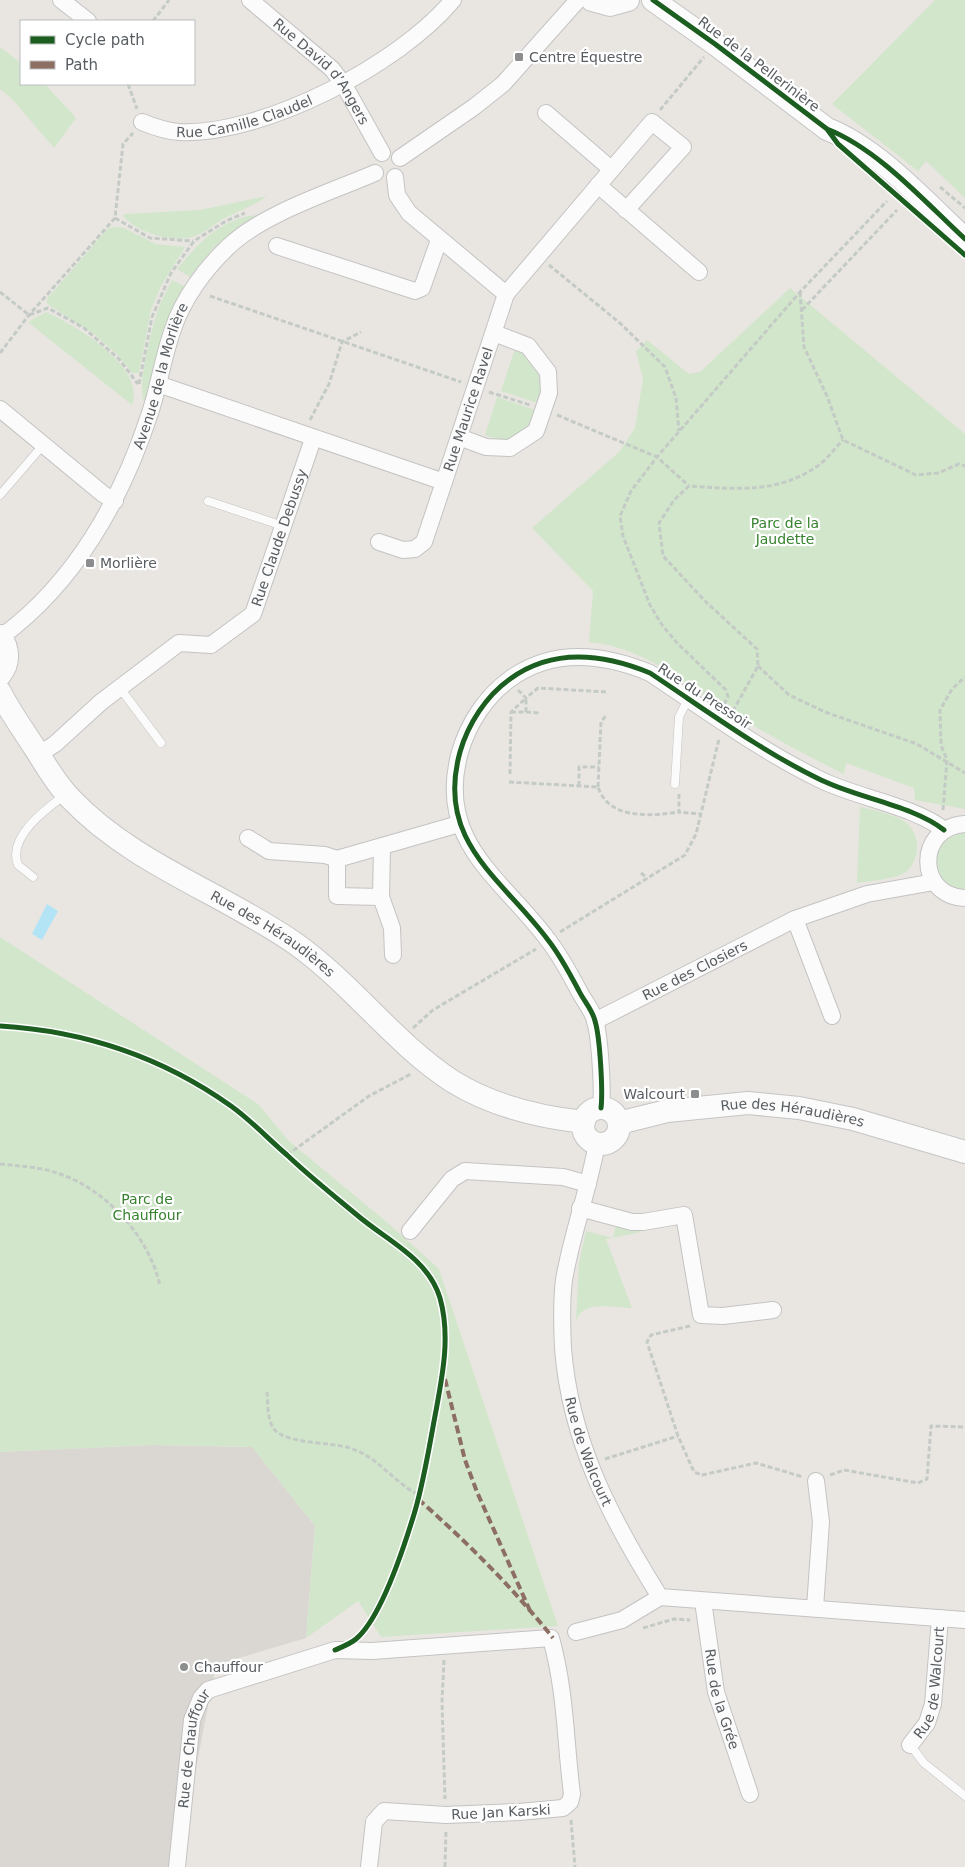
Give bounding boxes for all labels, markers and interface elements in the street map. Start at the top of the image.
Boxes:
street label: Rue de la Pellerinière [695,13,823,115]
street label: Rue David d’Angers [270,15,372,127]
legend [20,20,195,85]
text: Cycle path [65,31,145,49]
place label: Centre Équestre [529,49,642,65]
marker: Centre Équestre [513,51,525,63]
text: Path [65,56,98,74]
street label: Rue Camille Claudel [176,92,315,140]
street label: Avenue de la Morlière [130,300,191,451]
street label: Rue Maurice Ravel [440,345,496,473]
street label: Rue Claude Debussy [248,467,310,608]
park label: Parc de la Jaudette [751,515,819,547]
place label: Morlière [100,555,157,571]
marker: Morlière [84,557,96,569]
street label: Rue du Pressoir [655,660,755,732]
street label: Rue des Héraudières [208,887,338,980]
street label: Rue des Closiers [640,937,750,1003]
place label: Walcourt [623,1086,686,1102]
marker: Walcourt [689,1088,701,1100]
street label: Rue des Héraudières [720,1095,866,1130]
park label: Parc de Chauffour [113,1191,182,1223]
street label: Rue de Walcourt [562,1395,615,1509]
street label: Rue de Walcourt [910,1625,947,1742]
street label: Rue de la Grée [702,1648,743,1751]
place label: Chauffour [194,1659,263,1675]
marker: Chauffour [178,1661,190,1673]
street label: Rue de Chauffour [175,1685,213,1809]
street label: Rue Jan Karski [451,1801,551,1823]

